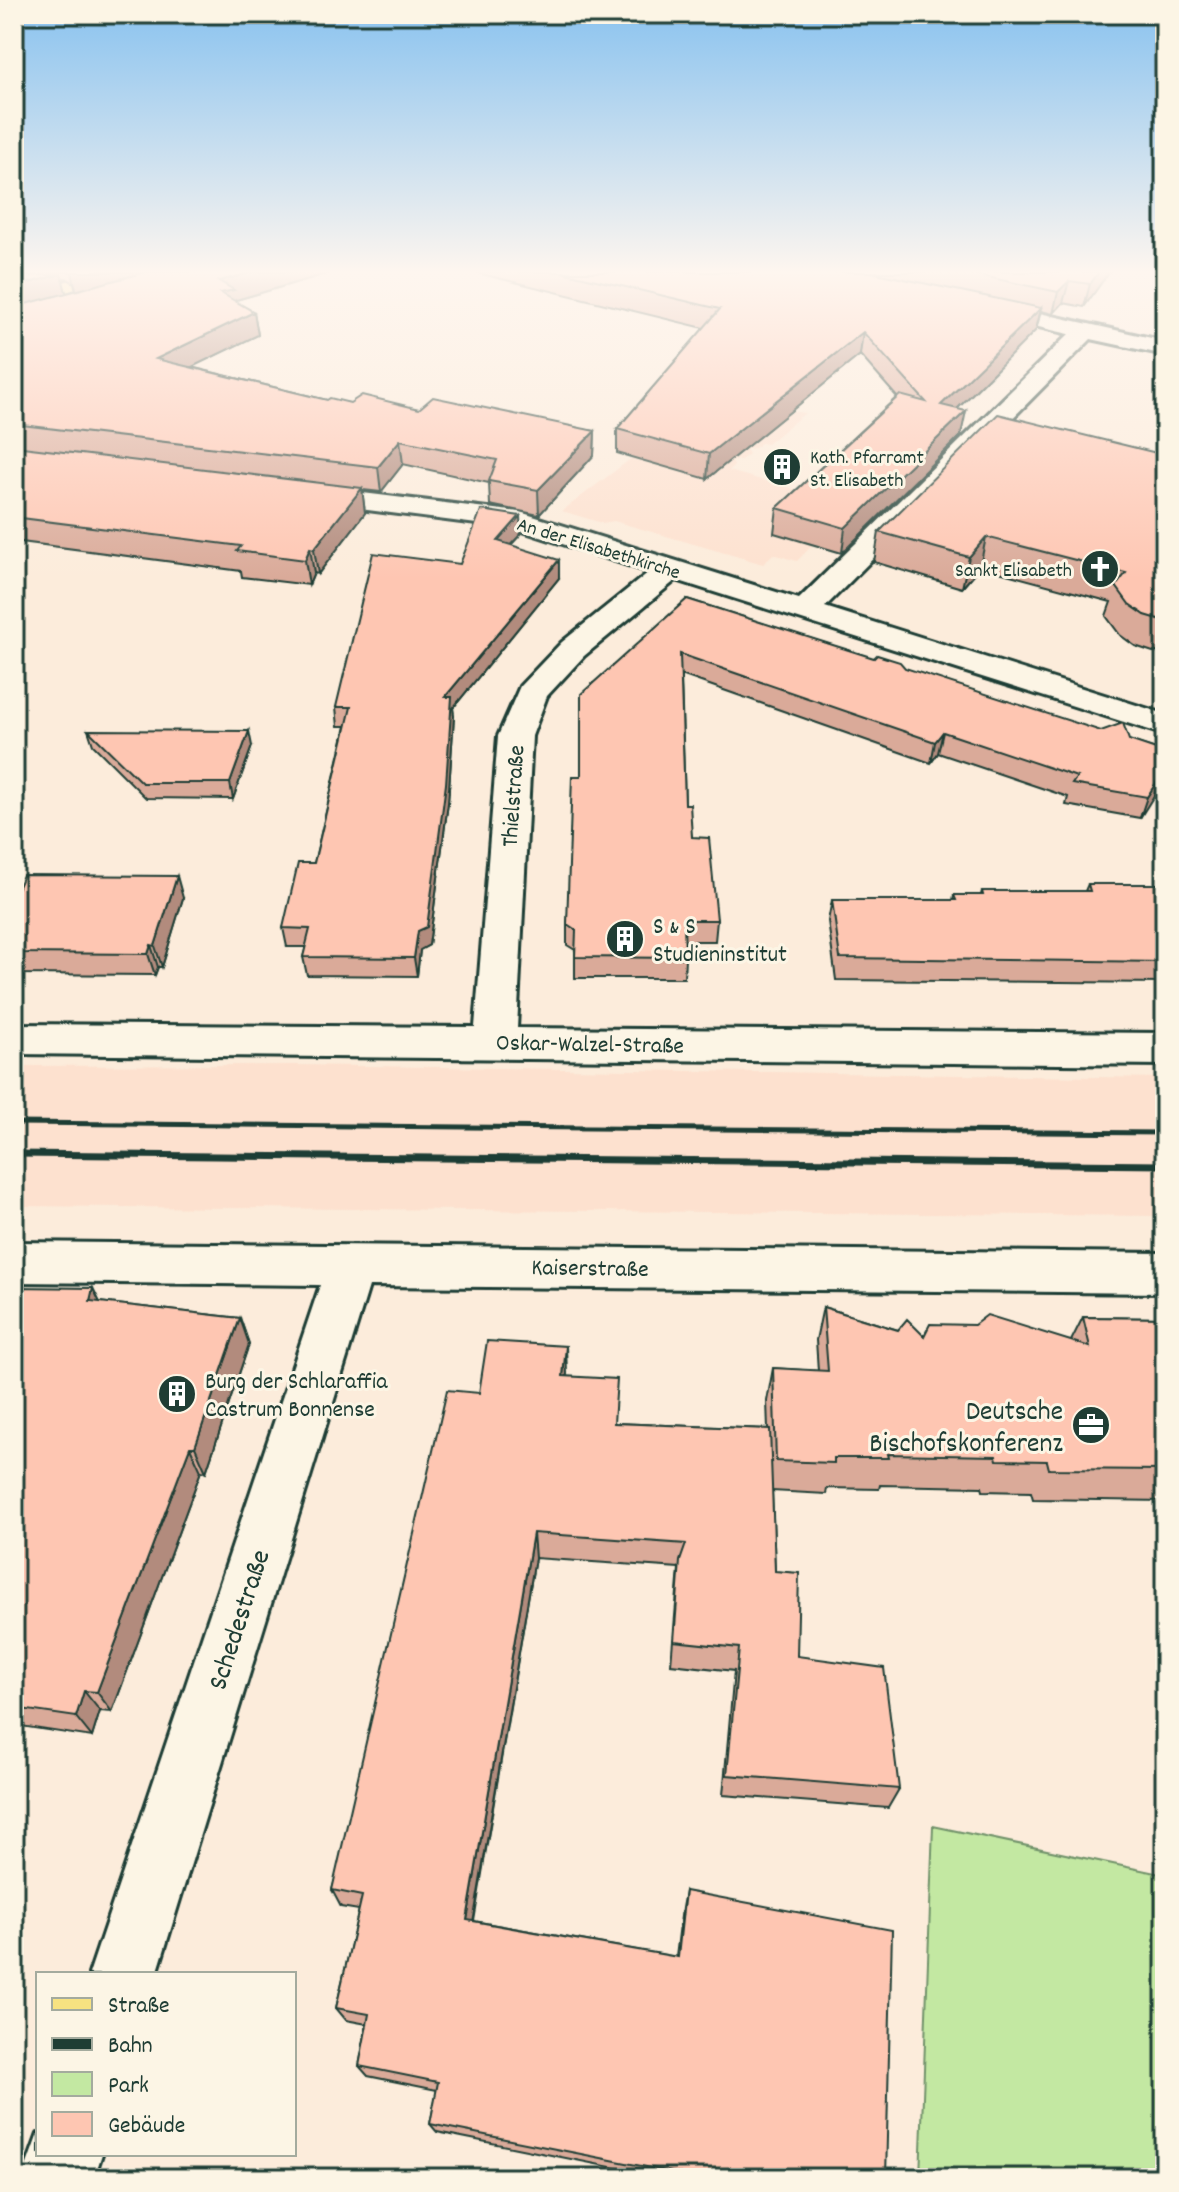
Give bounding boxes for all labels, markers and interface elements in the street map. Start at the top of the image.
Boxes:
place label: Kath. Pfarramt St. Elisabeth [810,445,924,496]
building icon: Kath. Pfarramt St. Elisabeth [761,446,803,488]
street label: An der Elisabethkirche [513,512,683,588]
church icon: Sankt Elisabeth [1079,548,1121,590]
place label: Sankt Elisabeth [955,558,1072,586]
street label: Thielstraße [494,744,536,848]
place label: S & S Studieninstitut [653,911,787,973]
building icon: S & S Studieninstitut [604,918,646,960]
street label: Oskar-Walzel-Straße [496,1027,684,1065]
street label: Kaiserstraße [531,1252,649,1288]
place label: Burg der Schlaraffia Castrum Bonnense [205,1366,388,1428]
building icon: Burg der Schlaraffia Castrum Bonnense [156,1373,198,1415]
place label: Deutsche Bischofskonferenz [869,1394,1063,1466]
office icon: Deutsche Bischofskonferenz [1070,1404,1112,1446]
street label: Schedestraße [200,1545,283,1696]
legend [36,1972,296,2156]
text: Straße [108,1990,170,2024]
text: Bahn [108,2030,153,2064]
text: Park [108,2070,149,2104]
text: Gebäude [108,2110,185,2144]

